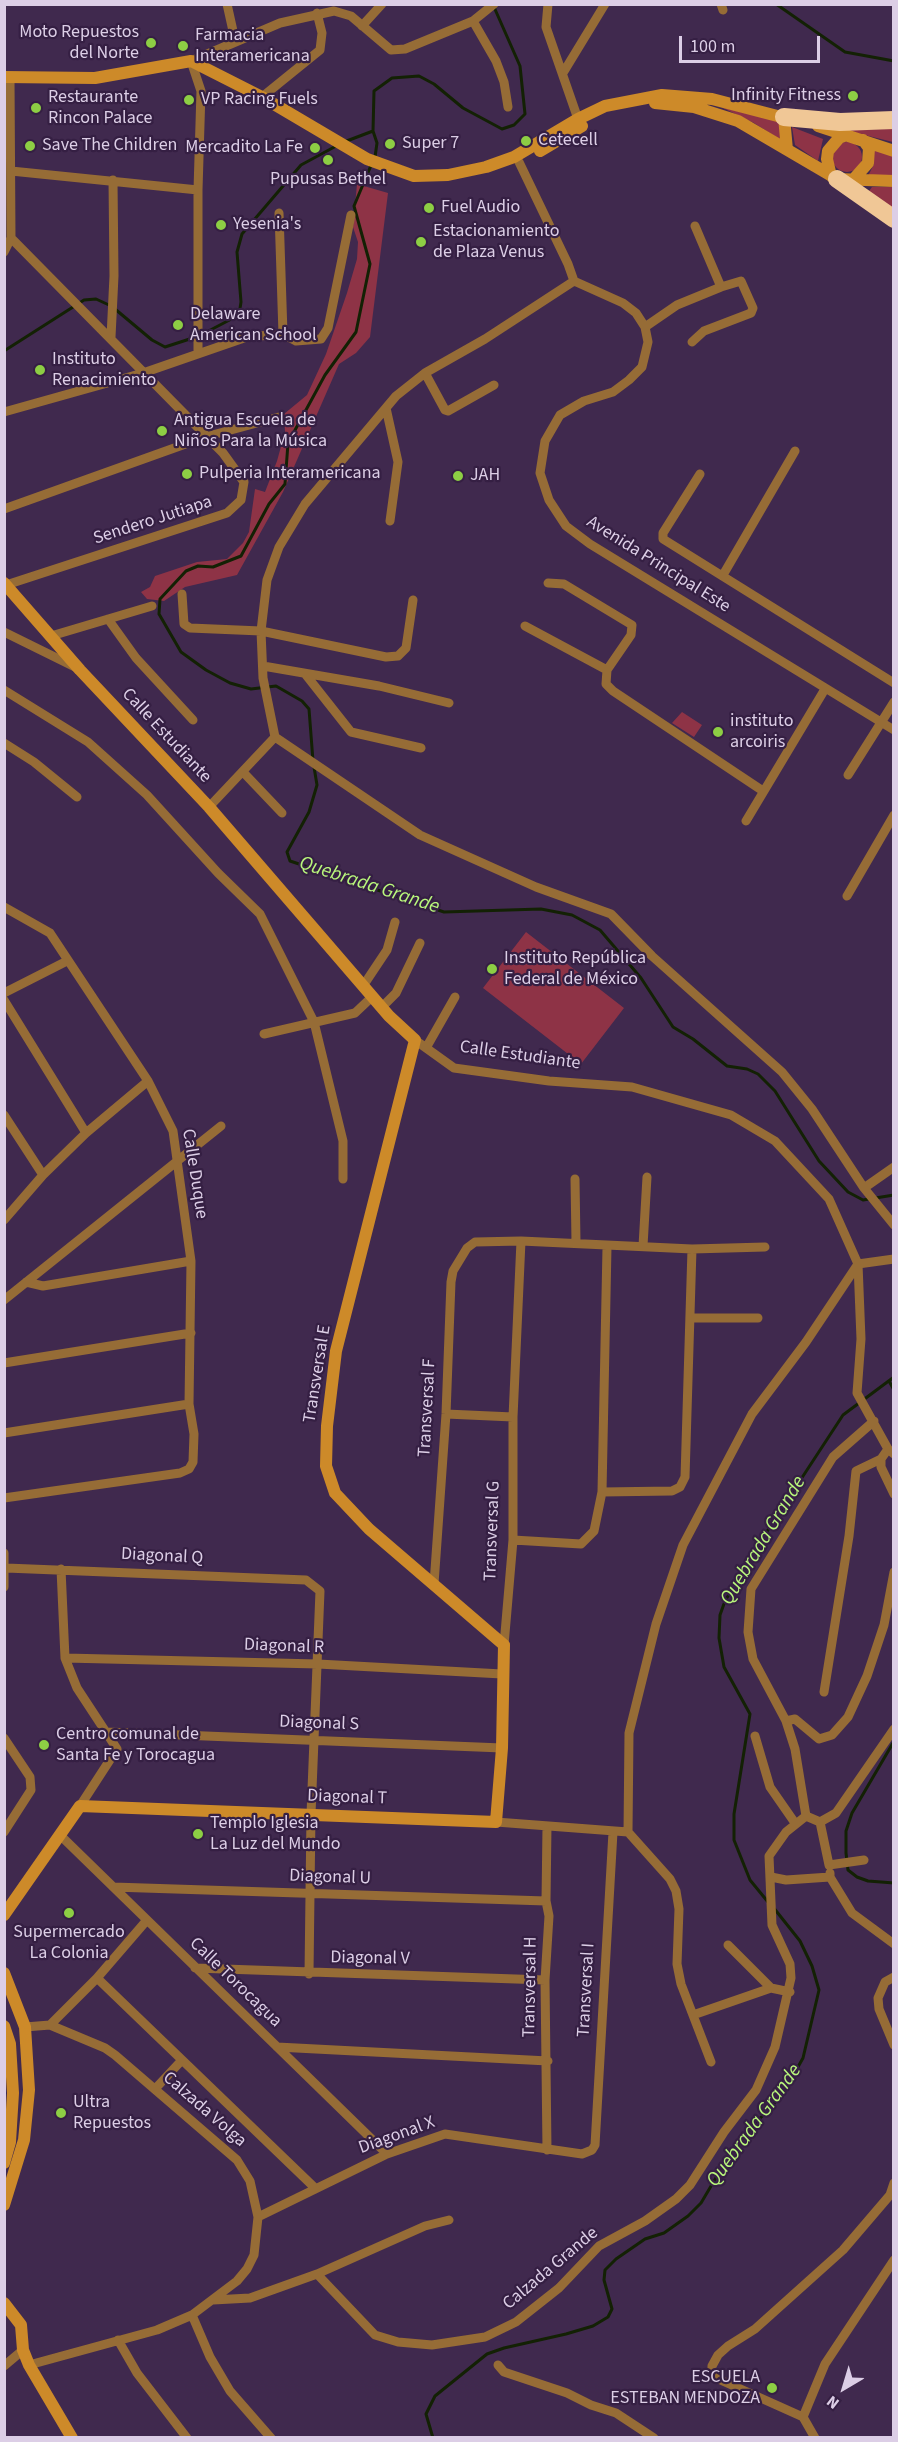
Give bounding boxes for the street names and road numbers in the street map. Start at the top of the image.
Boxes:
street label: Sendero Jutiapa [91,492,215,550]
street label: Avenida Principal Este [582,512,734,618]
street label: Calle Estudiante [117,684,215,788]
street label: Calle Estudiante [458,1037,582,1075]
street label: Calle Duque [176,1128,212,1220]
street label: Transversal E [300,1324,336,1424]
street label: Transversal F [415,1358,441,1458]
street label: Transversal G [480,1480,506,1582]
street label: Diagonal Q [120,1544,204,1570]
street label: Diagonal R [243,1635,325,1659]
street label: Diagonal S [279,1712,359,1736]
street label: Diagonal T [307,1786,387,1810]
street label: Diagonal U [289,1866,371,1890]
street label: Calle Torocagua [184,1934,286,2032]
street label: Transversal H [519,1936,543,2038]
street label: Transversal I [574,1942,600,2038]
street label: Diagonal V [330,1948,410,1970]
street label: Calzada Volga [158,2068,250,2152]
street label: Diagonal X [356,2112,438,2160]
street label: Calzada Grande [499,2223,603,2315]

